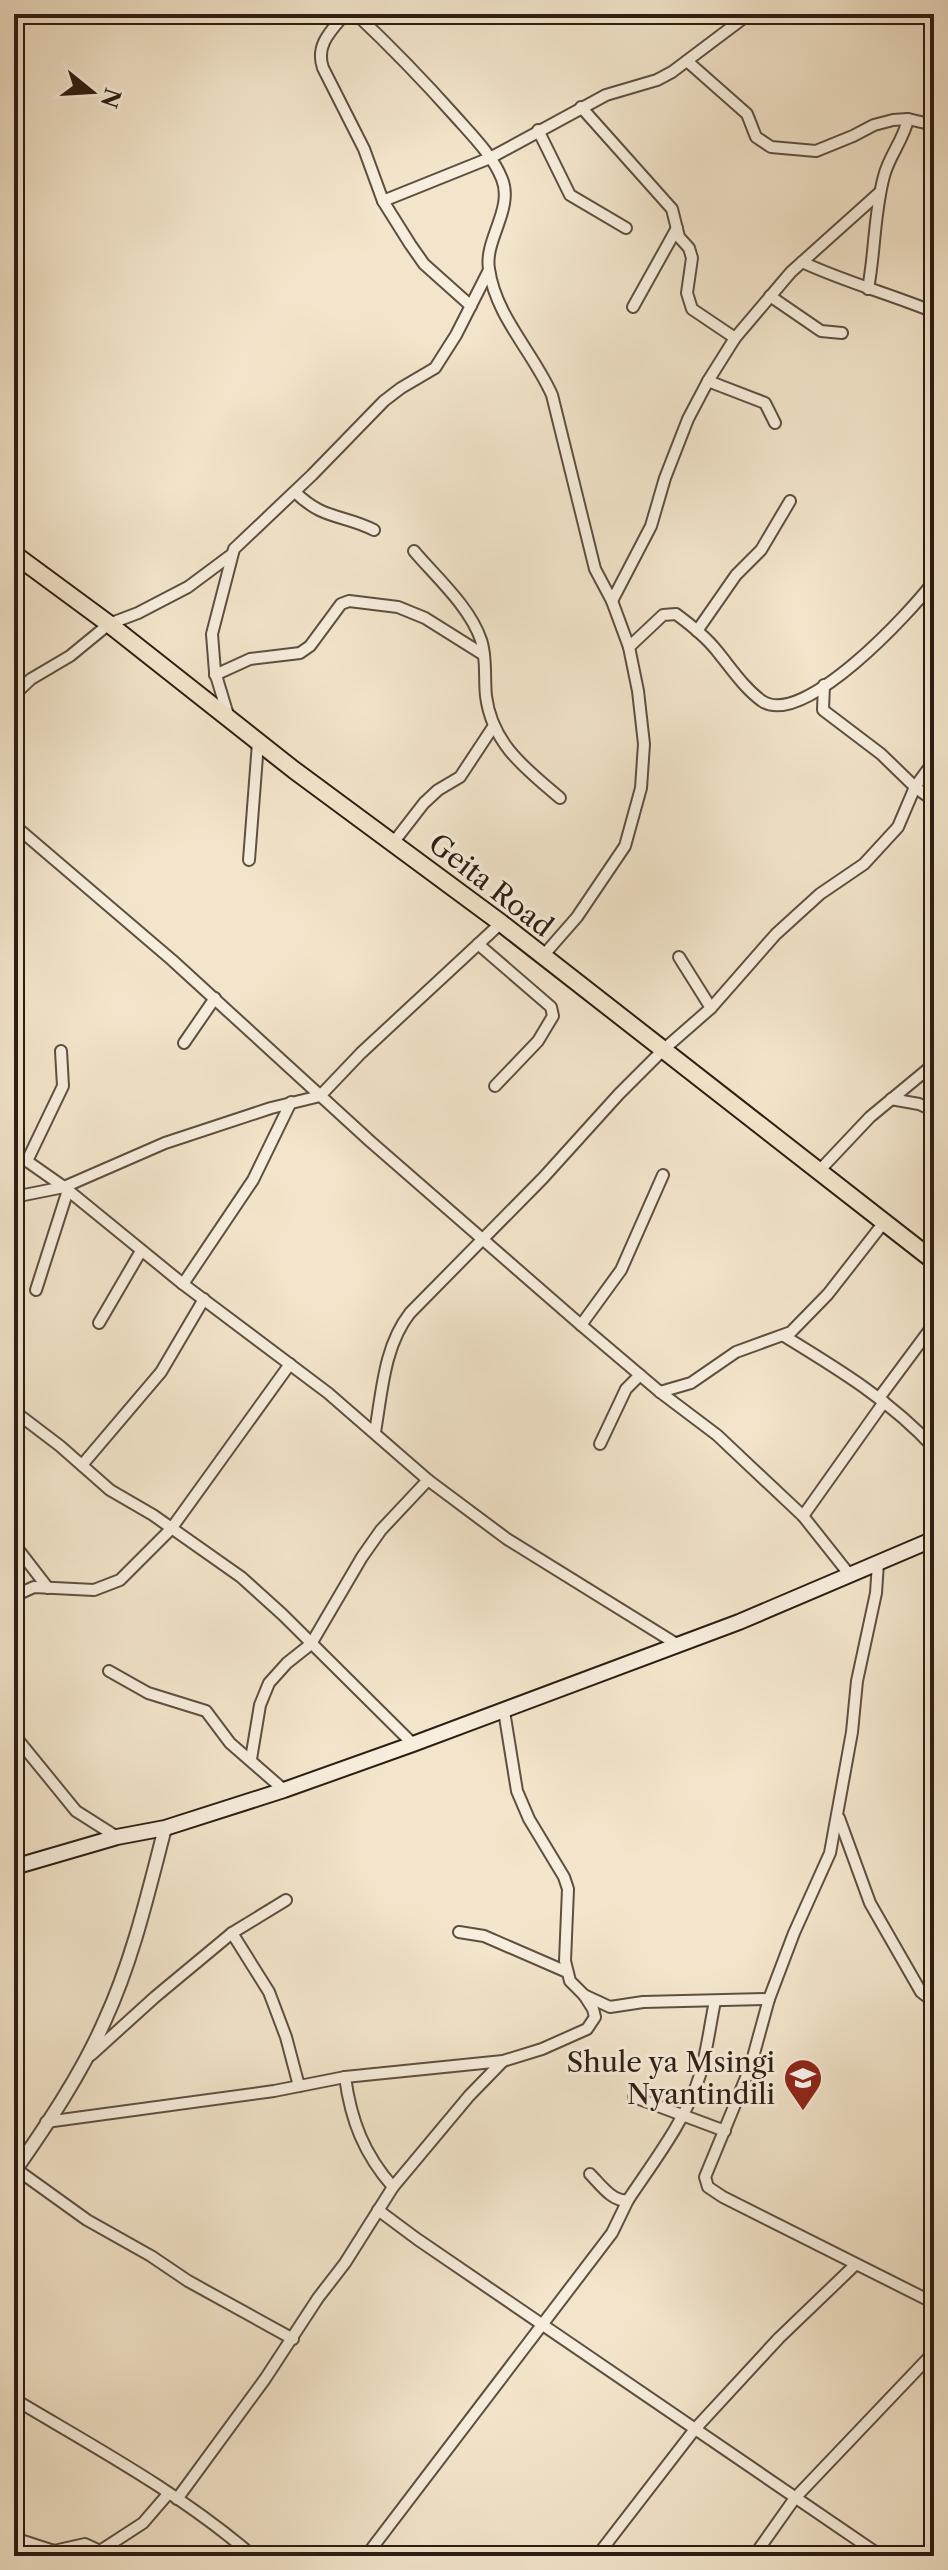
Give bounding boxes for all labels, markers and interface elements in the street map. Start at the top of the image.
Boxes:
north arrow [52,52,132,132]
text: N [95,85,126,111]
street label: Geita Road [422,826,560,944]
place label: Shule ya Msingi Nyantindili [567,2045,775,2111]
school or university icon: Shule ya Msingi Nyantindili [782,2057,824,2112]

